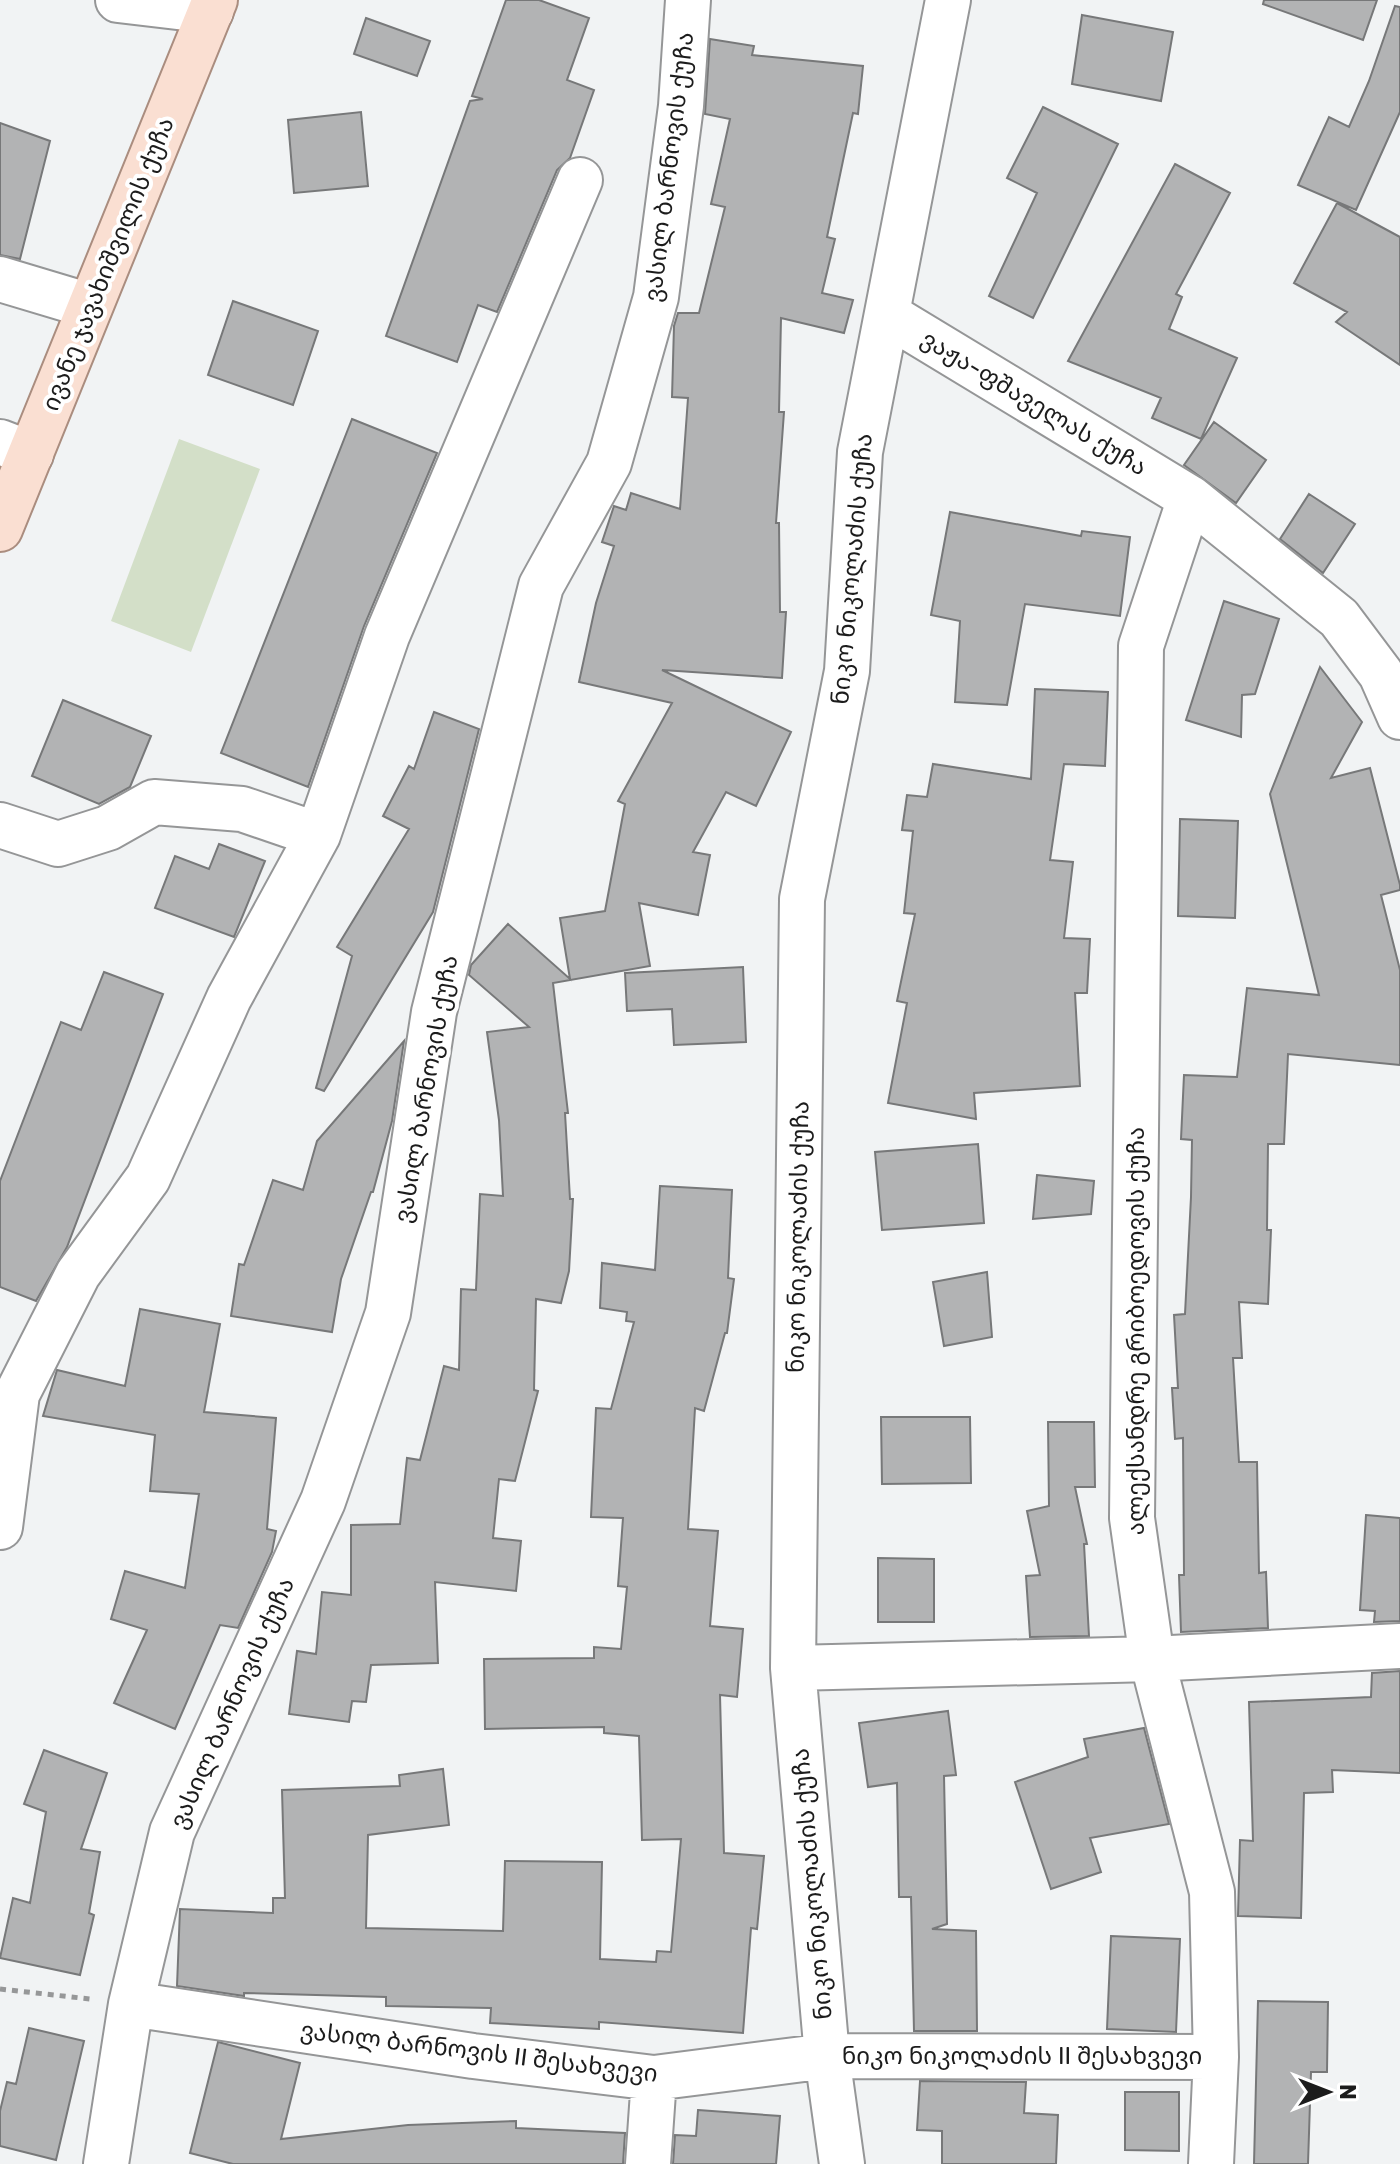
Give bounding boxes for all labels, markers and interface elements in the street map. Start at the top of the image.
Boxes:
street label: ვასილ ბარნოვის ქუჩა [639,31,699,303]
street label: ივანე ჯავახიშვილის ქუჩა [36,113,180,415]
street label: ვაჟა-ფშაველას ქუჩა [916,325,1152,481]
street label: ნიკო ნიკოლაძის ქუჩა [826,432,878,706]
street label: ვასილ ბარნოვის ქუჩა [389,953,463,1225]
street label: ნიკო ნიკოლაძის ქუჩა [782,1101,814,1373]
street label: ალექსანდრე გრიბოედოვის ქუჩა [1122,1127,1150,1535]
street label: ვასილ ბარნოვის ქუჩა [164,1573,300,1833]
street label: ნიკო ნიკოლაძის ქუჩა [786,1747,838,2021]
street label: ვასილ ბარნოვის II შესახვევი [299,2016,659,2088]
street label: ნიკო ნიკოლაძის II შესახვევი [842,2042,1202,2070]
north arrow [1288,2052,1368,2132]
text: N [1334,2084,1361,2100]

